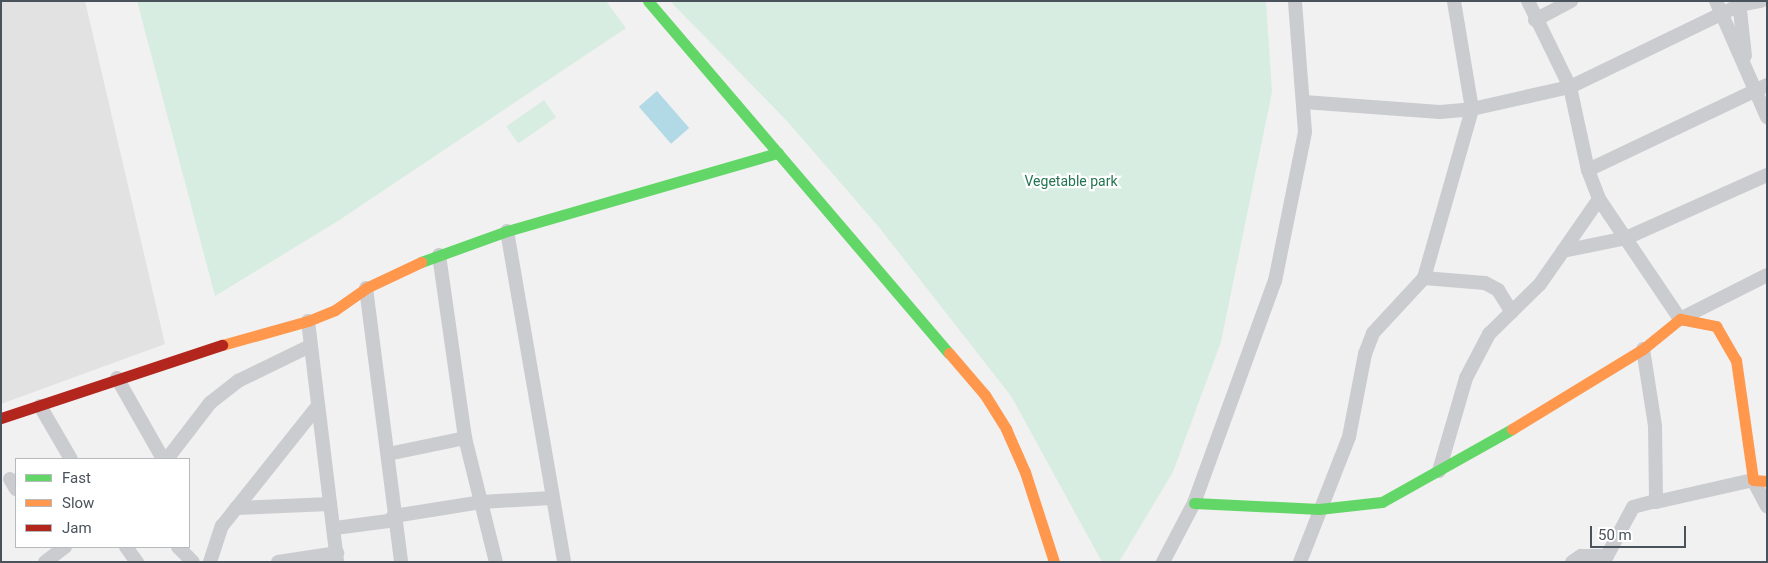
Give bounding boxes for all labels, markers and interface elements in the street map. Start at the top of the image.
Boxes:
park label: Vegetable park [1025,173,1117,189]
legend [15,458,190,548]
text: Fast [62,469,91,487]
text: Slow [62,494,94,512]
scale bar [1593,516,1689,548]
text: Jam [62,519,92,537]
text: 50 m [1598,526,1632,544]

